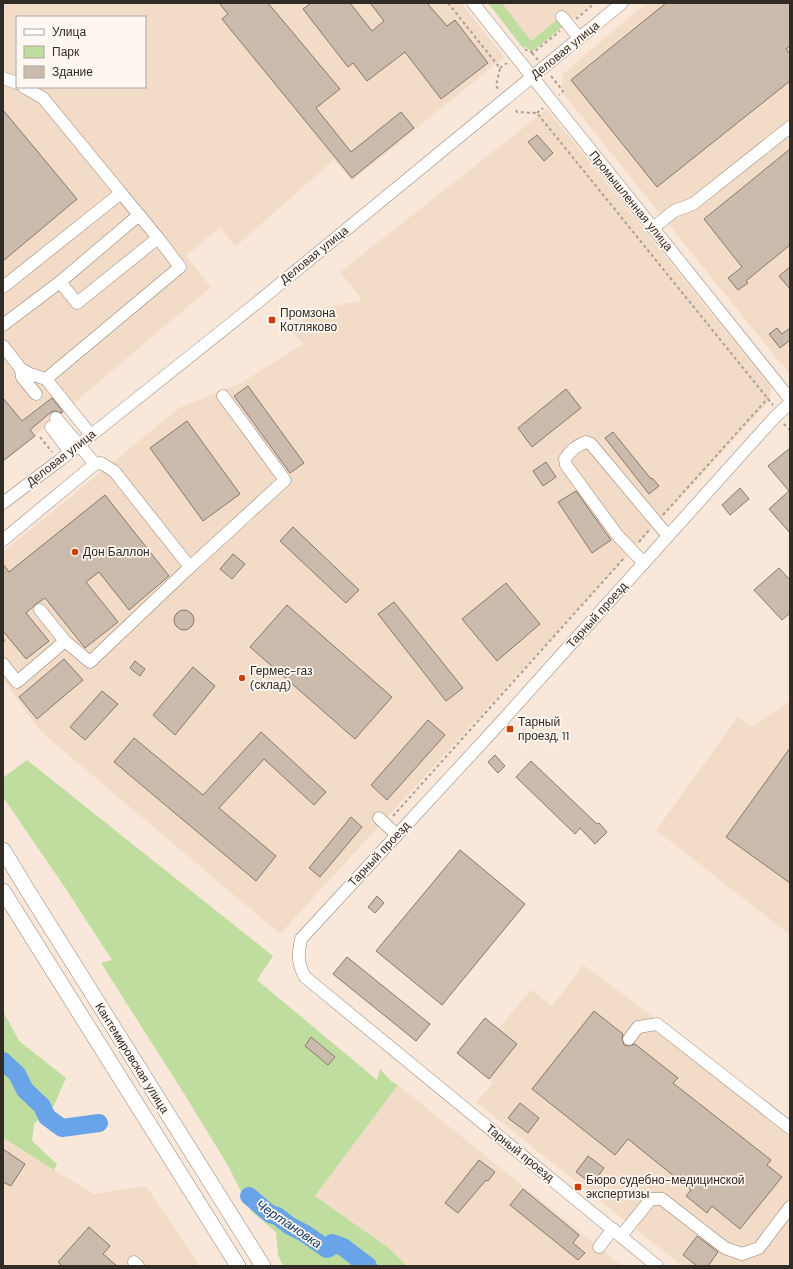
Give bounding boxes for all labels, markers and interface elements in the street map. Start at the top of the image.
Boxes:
legend [16,16,146,88]
street label: Деловая улица [527,17,603,83]
text: Улица [52,24,86,40]
text: Парк [52,44,80,60]
text: Здание [52,64,93,80]
street label: Промышленная улица [586,147,677,255]
street label: Деловая улица [276,222,352,288]
place label: Промзона Котляково [280,305,337,335]
marker: Промзона Котляково [267,315,277,325]
street label: Деловая улица [23,426,99,490]
place label: Дон Баллон [83,544,150,560]
marker: Дон Баллон [70,547,80,557]
street label: Тарный проезд [563,579,631,651]
place label: Гермес-газ (склад) [250,663,313,693]
marker: Гермес-газ (склад) [237,673,247,683]
place label: Тарный проезд, 11 [518,714,569,744]
marker: Тарный проезд, 11 [505,724,515,734]
street label: Тарный проезд [345,818,413,890]
street label: Кантемировская улица [91,1000,173,1117]
street label: Тарный проезд [482,1120,558,1186]
place label: Бюро судебно-медицинской экспертизы [586,1172,745,1202]
marker: Бюро судебно-медицинской экспертизы [573,1182,583,1192]
water label: Чертановка [253,1196,325,1252]

